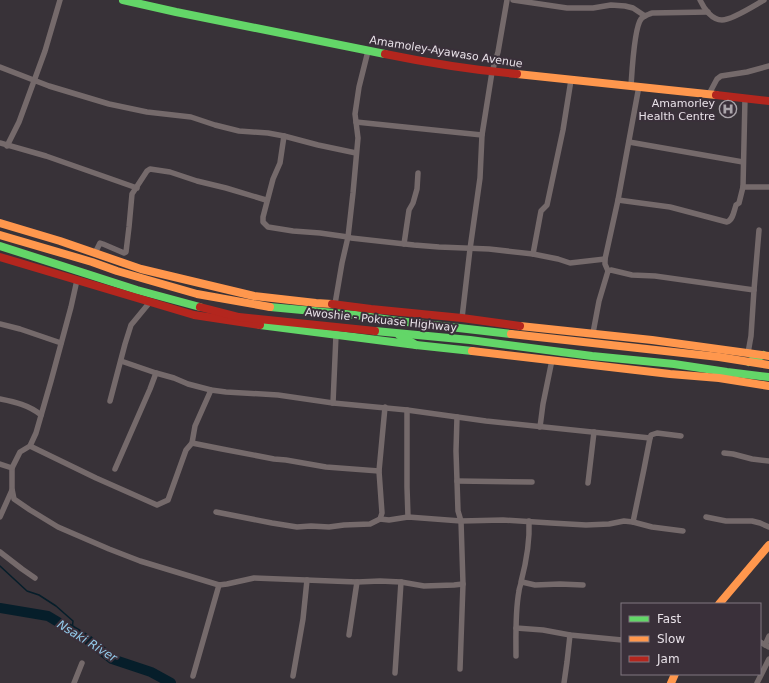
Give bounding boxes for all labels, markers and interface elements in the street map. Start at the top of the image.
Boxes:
street label: Amamoley-Ayawaso Avenue [368,33,524,71]
place label: Amamorley Health Centre [639,97,715,123]
hospital icon: Amamorley Health Centre [718,99,738,119]
street label: Awoshie - Pokuase Highway [304,306,458,334]
legend [621,603,761,675]
text: Fast [657,612,681,626]
water label: Nsaki River [55,617,120,665]
text: Slow [657,632,685,646]
text: Jam [656,652,680,666]

